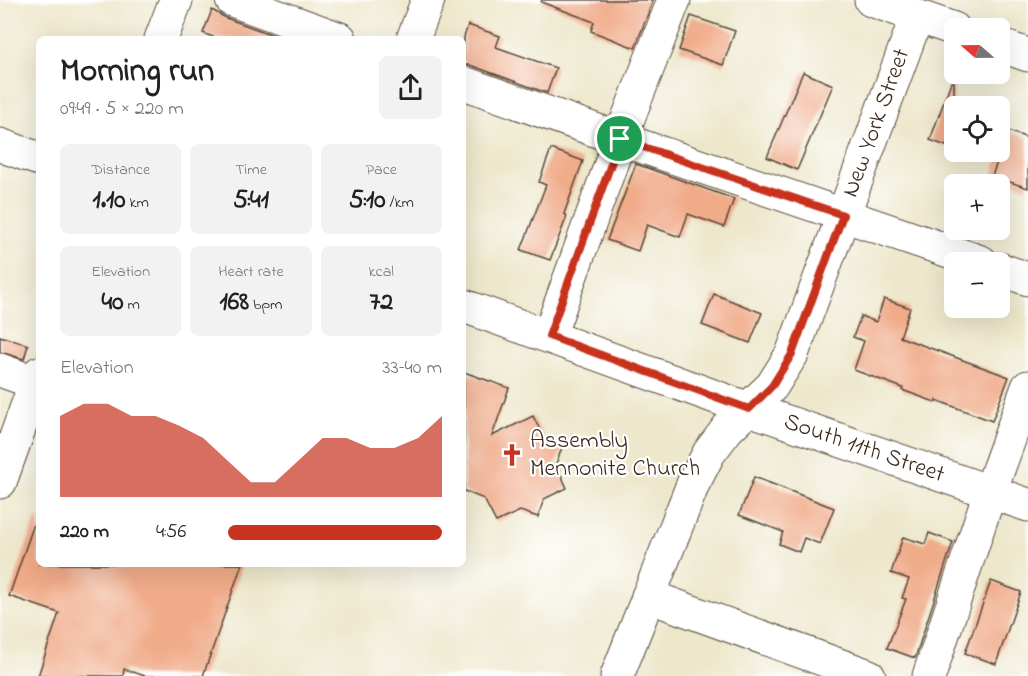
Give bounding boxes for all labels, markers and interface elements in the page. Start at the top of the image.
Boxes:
north arrow [944,18,1010,84]
map controls [944,18,1010,318]
street label: New York Street [834,44,920,202]
text: Morning run [60,48,214,96]
button: share [379,56,442,119]
text: 09:49 · 5 × 220 m [60,95,184,124]
button: locate [944,96,1010,162]
pin [594,113,645,164]
icon: arrive [603,122,636,155]
text: Distance [91,158,150,182]
text: Time [235,158,267,182]
text: Pace [366,158,397,182]
button: + [944,174,1010,240]
text: 1.10 [92,182,125,220]
text: 5:41 [233,182,269,220]
text: 5:10 [349,182,385,220]
text: km [125,191,149,215]
text: /km [385,191,414,215]
button: − [944,252,1010,318]
text: Elevation [91,260,150,284]
text: Heart rate [218,260,284,284]
text: kcal [369,260,394,284]
text: 40 [101,284,123,322]
text: 168 [219,284,249,322]
text: 72 [370,284,393,322]
text: m [123,293,140,317]
text: bpm [249,293,283,317]
text: Elevation [60,354,134,383]
text: 33–40 m [382,354,442,383]
street label: South 11th Street [779,405,949,493]
place label: Assembly Mennonite Church [530,424,700,487]
church icon: Assembly Mennonite Church [499,442,525,468]
text: 220 m [60,518,109,547]
text: 4:56 [156,518,186,547]

